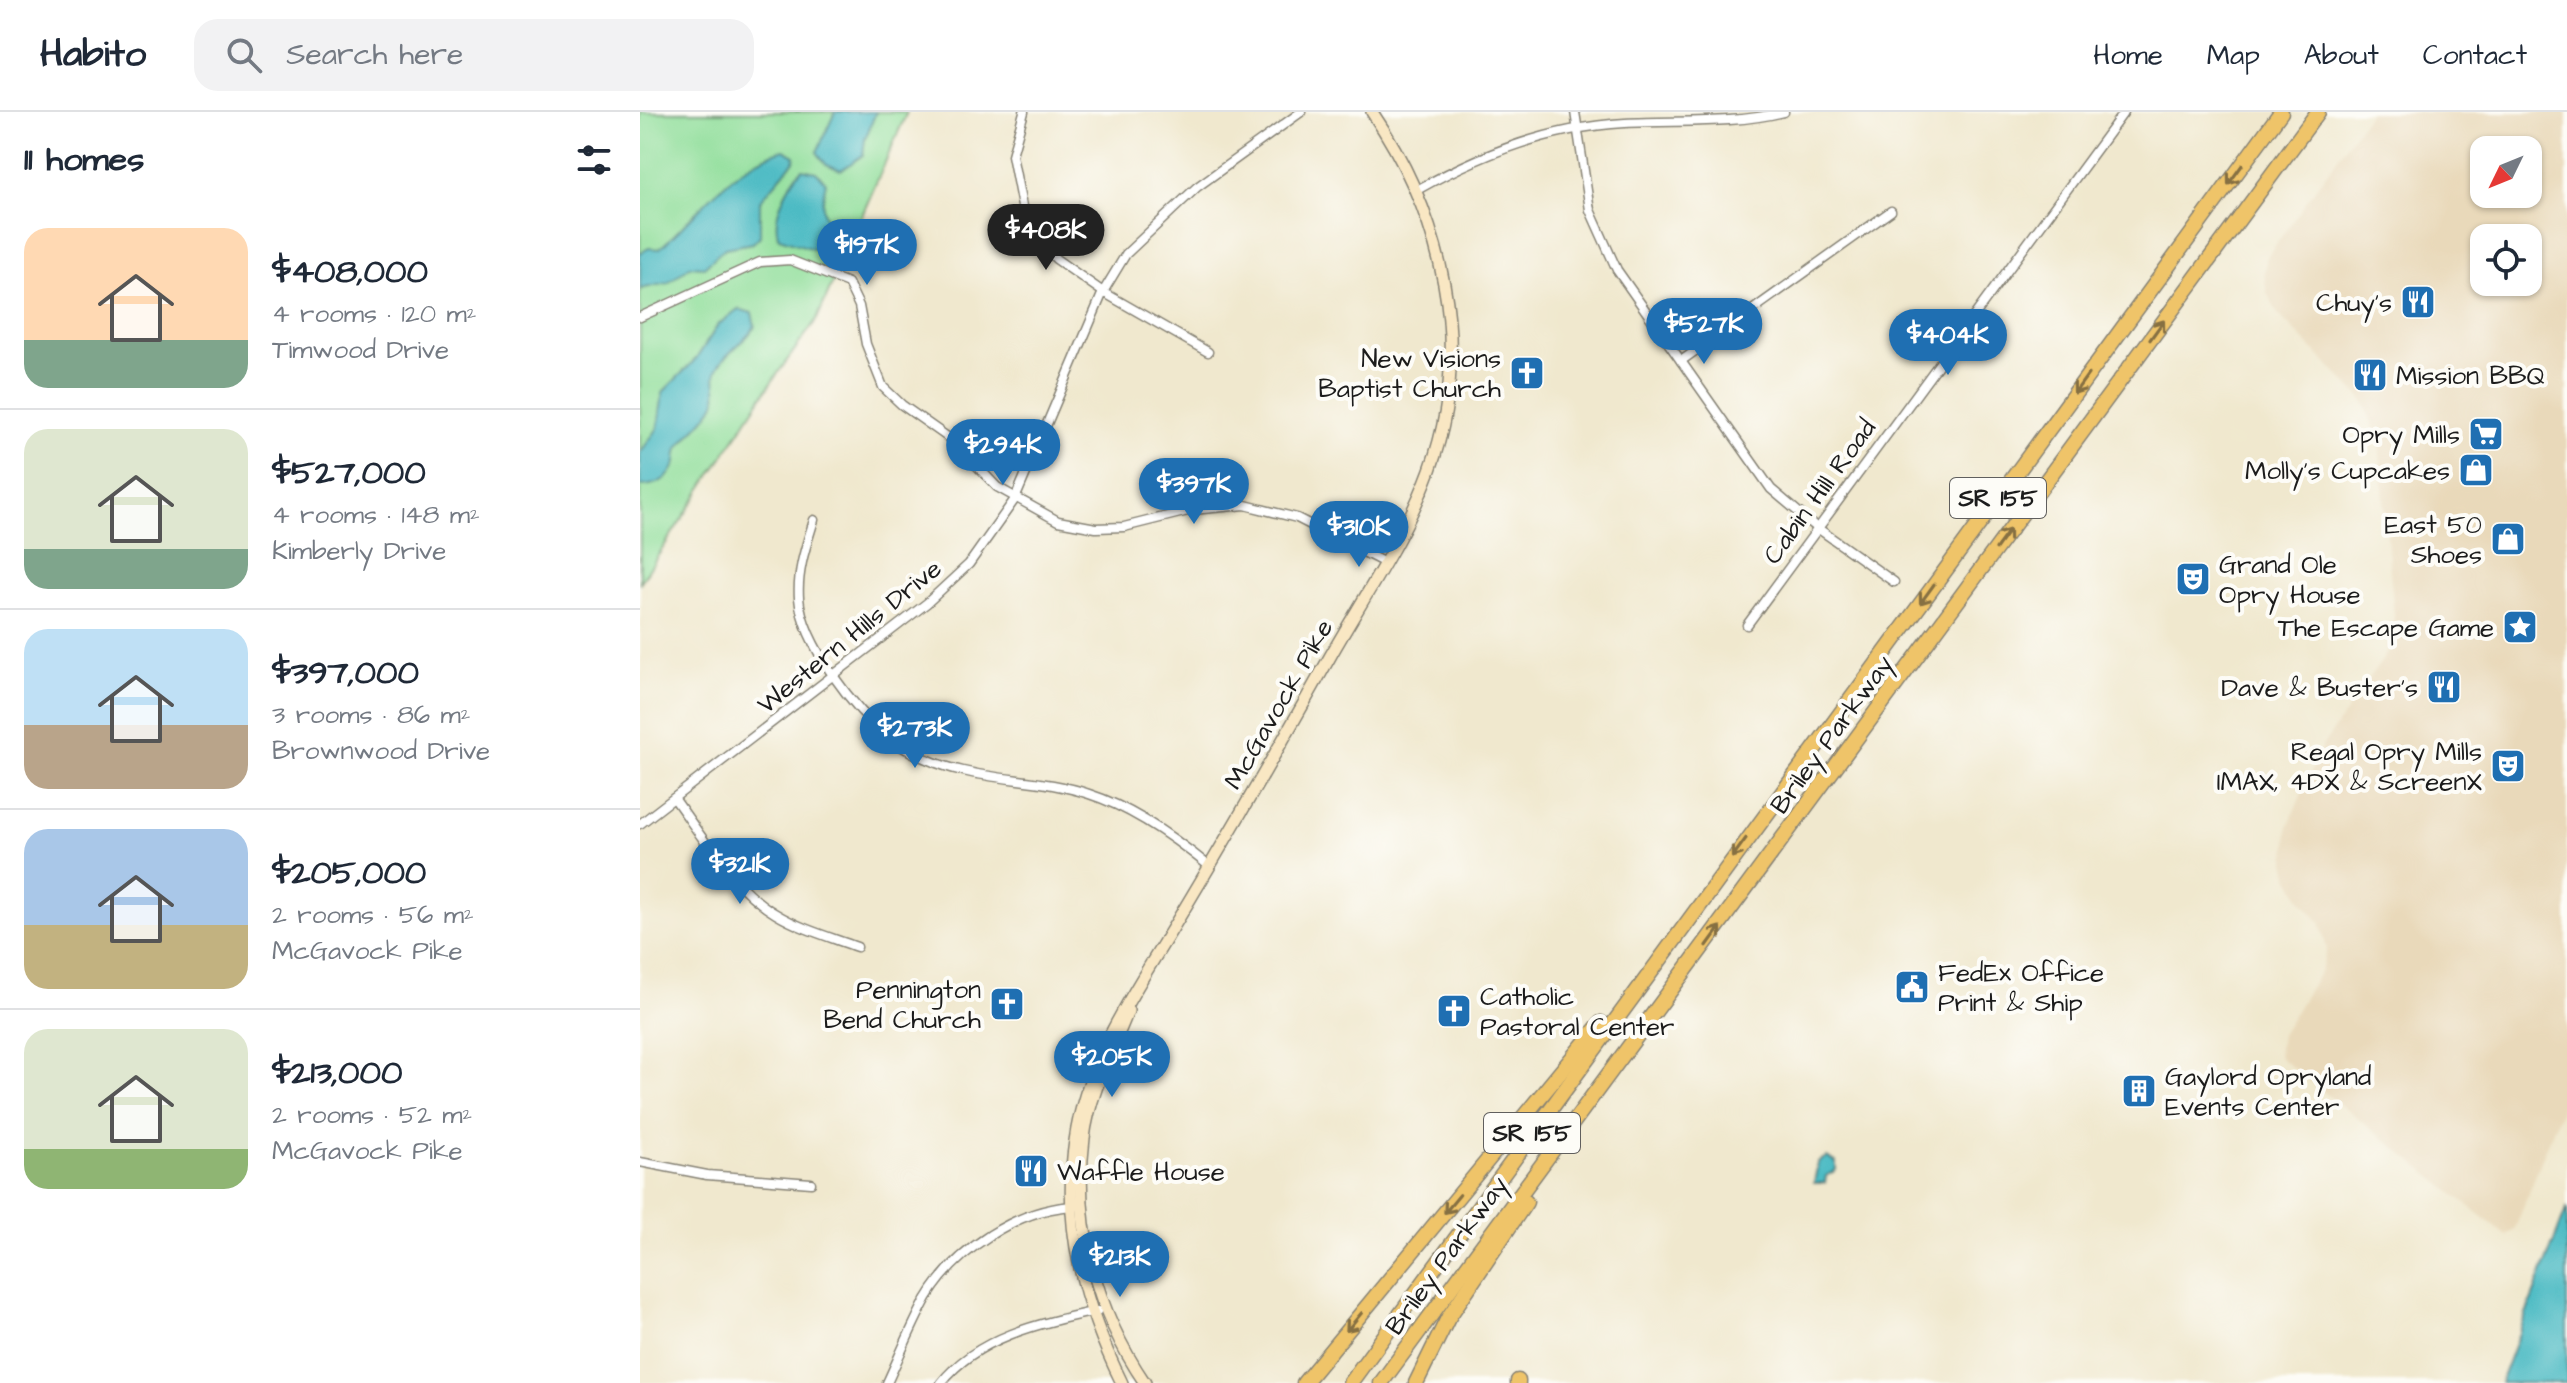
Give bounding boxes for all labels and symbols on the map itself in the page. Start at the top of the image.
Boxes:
north arrow [2470,136,2542,208]
one-way arrow [2227,164,2244,185]
pin: $408K [990,204,1102,272]
pin: $197K [811,219,923,287]
restaurant icon: Chuy's [2399,283,2437,321]
place label: Chuy's [2316,285,2392,323]
pin: $527K [1648,298,1760,366]
pin: $404K [1892,309,2004,377]
one-way arrow [2148,320,2165,341]
place label: New Visions Baptist Church [1318,341,1501,407]
church icon: New Visions Baptist Church [1508,354,1546,392]
restaurant icon: Mission BBQ [2351,356,2389,394]
place label: Mission BBQ [2396,358,2545,394]
one-way arrow [2073,373,2090,395]
street label: Cabin Hill Road [1755,412,1885,572]
supermarket icon: Opry Mills [2467,415,2505,453]
place label: Opry Mills [2342,417,2460,455]
pin: $294K [947,419,1059,487]
shop icon: Molly's Cupcakes [2457,451,2495,489]
place label: Molly's Cupcakes [2245,453,2450,491]
pin: $397K [1138,458,1250,526]
road number: SR 155 [1950,478,2046,518]
pin: $310K [1303,501,1415,569]
place label: East 50 Shoes [2385,507,2482,573]
shop icon: East 50 Shoes [2489,520,2527,558]
one-way arrow [1995,529,2011,551]
place label: Grand Ole Opry House [2219,547,2361,615]
street label: Western Hills Drive [750,551,950,722]
theatre icon: Grand Ole Opry House [2174,560,2212,598]
one-way arrow [1919,582,1935,604]
place icon: The Escape Game [2501,608,2539,646]
place label: The Escape Game [2278,610,2494,646]
street label: McGavock Pike [1216,613,1342,796]
street label: Briley Parkway [1762,648,1903,822]
restaurant icon: Dave & Buster's [2425,668,2463,706]
place label: Dave & Buster's [2221,670,2418,706]
pin: $273K [859,702,971,770]
place label: Regal Opry Mills IMAX, 4DX & ScreenX [2217,734,2482,800]
theatre icon: Regal Opry Mills IMAX, 4DX & ScreenX [2489,747,2527,785]
one-way arrow [1731,837,1748,858]
pin: $321K [684,838,796,906]
one-way arrow [1705,925,1722,947]
place label: FedEx Office Print & Ship [1938,955,2104,1021]
public building icon: FedEx Office Print & Ship [1893,968,1931,1006]
place label: Pennington Bend Church [824,972,981,1038]
place label: Catholic Pastoral Center [1480,979,1674,1045]
church icon: Pennington Bend Church [988,985,1026,1023]
church icon: Catholic Pastoral Center [1435,992,1473,1030]
pin: $205K [1056,1031,1168,1099]
place label: Gaylord Opryland Events Center [2165,1059,2371,1125]
building icon: Gaylord Opryland Events Center [2120,1072,2158,1110]
road number: SR 155 [1484,1113,1580,1153]
restaurant icon: Waffle House [1012,1152,1050,1190]
place label: Waffle House [1057,1154,1225,1190]
street label: Briley Parkway [1377,1169,1518,1343]
one-way arrow [1443,1193,1461,1214]
pin: $213K [1064,1231,1176,1299]
one-way arrow [1345,1312,1363,1332]

